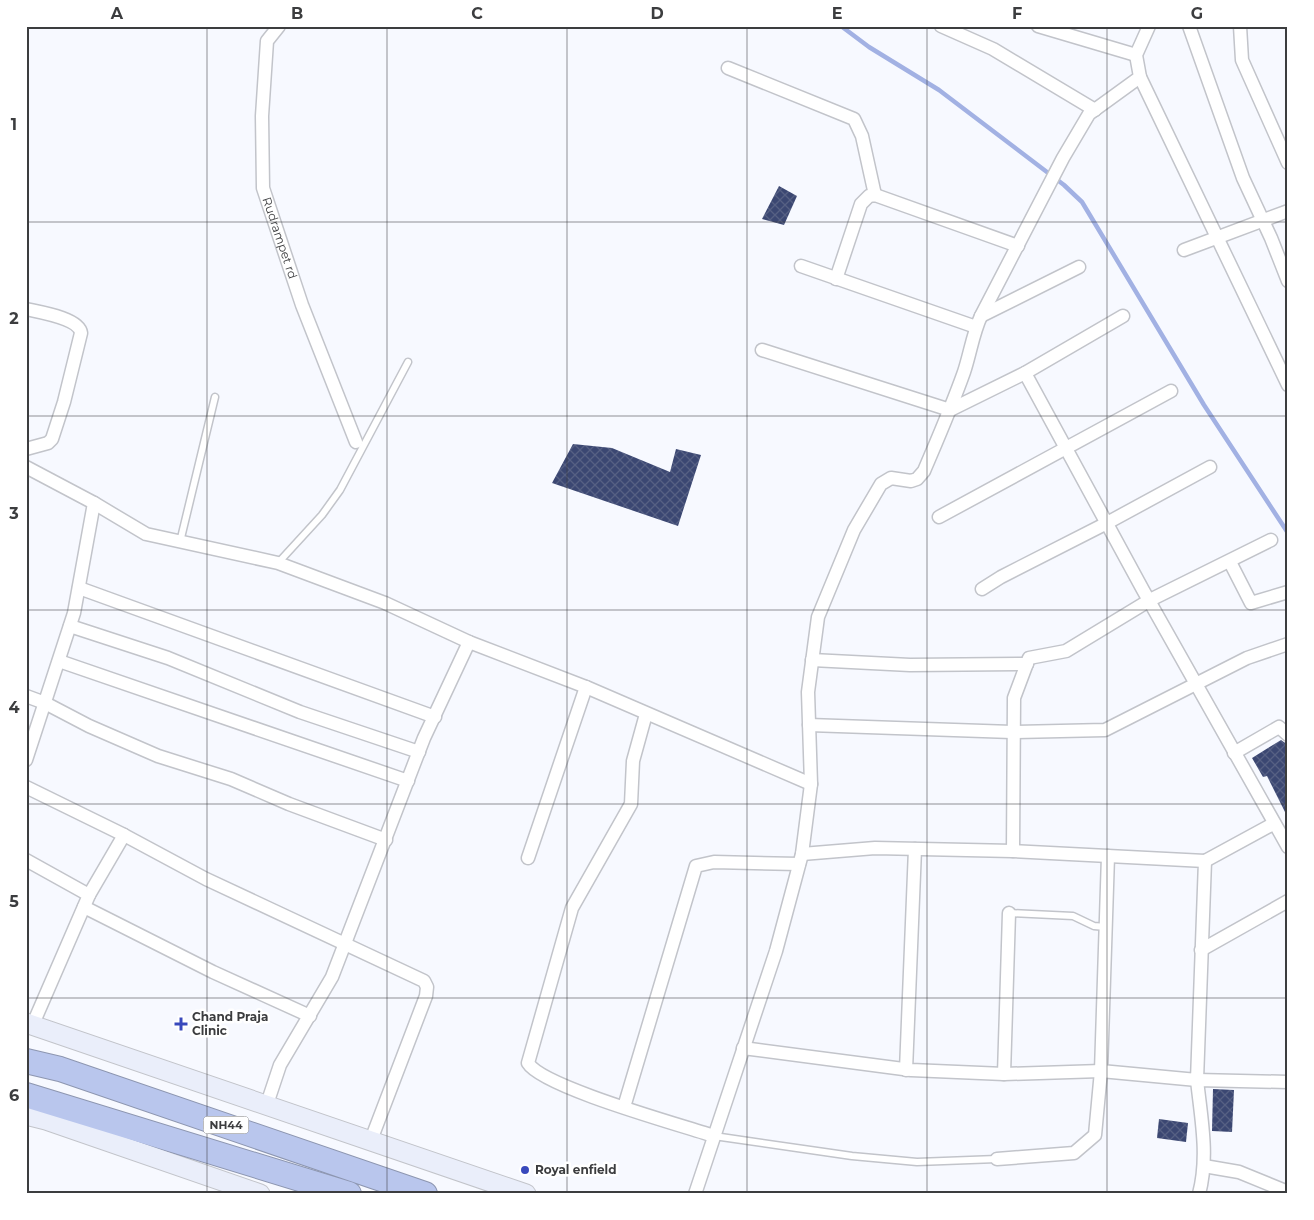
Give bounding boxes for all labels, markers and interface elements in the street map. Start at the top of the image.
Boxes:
text: A [110,4,124,23]
text: B [291,4,303,23]
text: C [471,4,483,23]
text: D [650,4,664,23]
text: E [832,4,842,23]
text: F [1012,4,1022,23]
text: G [1191,4,1203,23]
text: 1 [11,115,17,134]
street label: Rudrampet rd [260,195,301,281]
text: 2 [9,309,19,328]
text: 3 [8,504,19,523]
text: 4 [8,698,20,717]
text: 5 [9,892,19,911]
place label: Chand Praja Clinic [192,1009,268,1038]
marker: Chand Praja Clinic [174,1017,188,1031]
text: 6 [9,1086,19,1105]
road number: NH44 [204,1116,248,1134]
place label: Royal enfield [535,1162,616,1177]
marker: Royal enfield [519,1164,531,1176]

